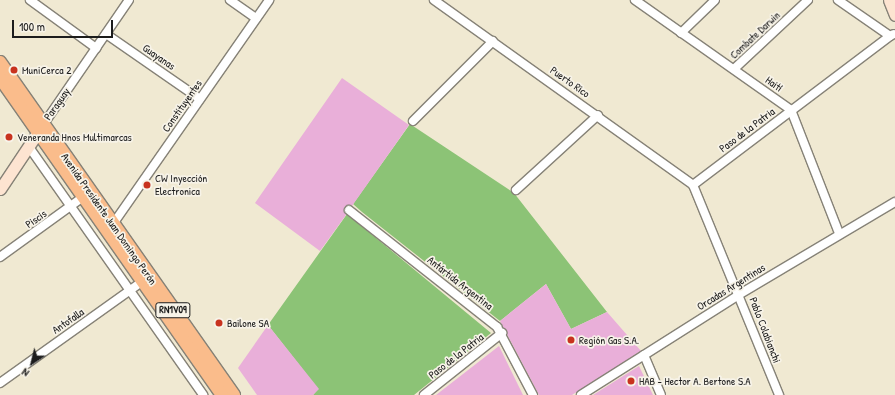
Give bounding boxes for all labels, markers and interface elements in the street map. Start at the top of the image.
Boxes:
street label: Combate Darwin [727,8,783,62]
scale bar [14,12,115,38]
text: 100 m [19,18,45,35]
street label: Guayanas [140,41,178,73]
place label: MuniCerca 2 [22,63,71,77]
street label: Puerto Rico [548,64,592,100]
marker: MuniCerca 2 [9,65,19,75]
street label: Haití [763,73,785,95]
street label: Constituyentes [159,77,205,135]
street label: Paraguay [41,85,73,123]
street label: Paso de la Patria [717,105,777,155]
place label: Veneranda Hnos Multimarcas [17,130,132,144]
marker: Veneranda Hnos Multimarcas [4,132,14,142]
street label: Avenida Presidente Juan Domingo Perón [58,151,160,287]
place label: CW Inyección Electronica [155,172,207,198]
marker: CW Inyección Electronica [142,180,152,190]
street label: Piscis [23,207,49,231]
street label: Antártida Argentina [425,253,495,313]
street label: Orcadas Argentinas [694,261,768,313]
street label: Pablo Colabianchi [746,295,784,365]
road number: RN1V09 [155,302,191,318]
street label: Antofalla [50,305,86,337]
place label: Bailone SA [227,316,269,330]
marker: Bailone SA [214,318,224,328]
street label: Paso de la Patria [426,330,486,382]
place label: Región Gas S.A. [579,333,639,347]
marker: Región Gas S.A. [566,335,576,345]
north arrow [12,343,52,383]
text: N [19,365,32,380]
place label: HAB - Hector A. Bertone S.A [639,374,751,388]
marker: HAB - Hector A. Bertone S.A [626,376,636,386]

